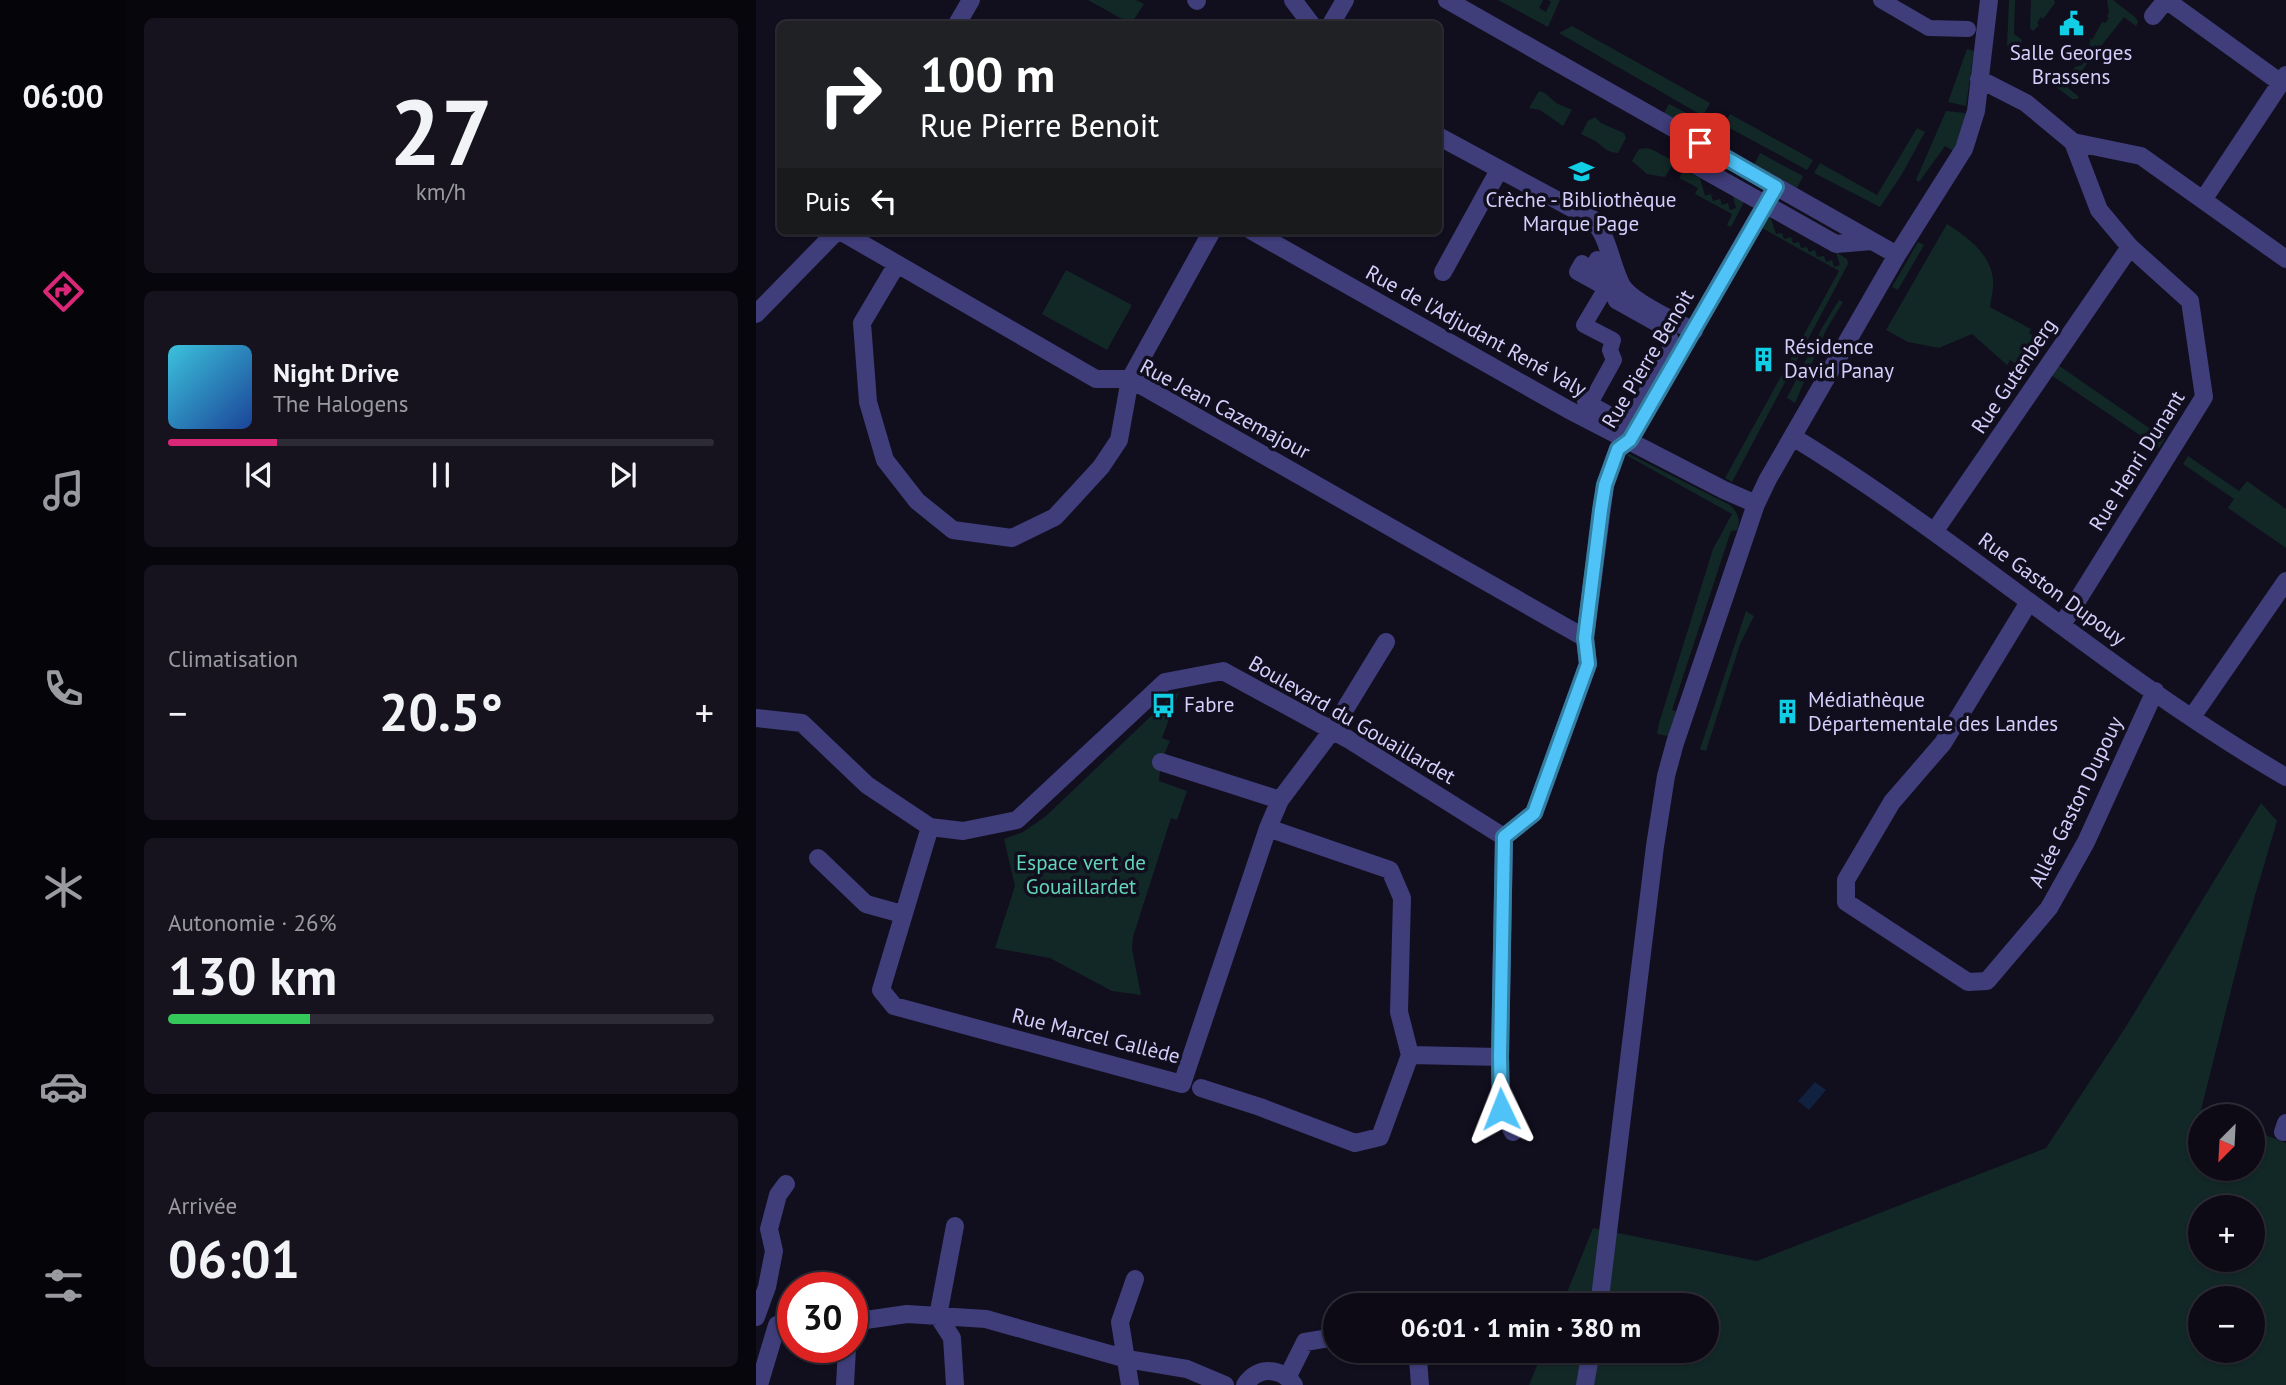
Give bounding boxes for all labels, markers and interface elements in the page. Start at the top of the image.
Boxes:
public building icon: Salle Georges Brassens [2057,10,2085,38]
place label: Salle Georges Brassens [2010,39,2132,90]
text: 100 m [920,42,1055,106]
icon: right [805,49,896,140]
text: 27 [389,72,493,190]
text: 06:00 [22,75,104,117]
text: Rue Pierre Benoit [920,104,1159,146]
pin [1670,113,1730,173]
icon: arrive [1681,124,1719,162]
school or university icon: Crèche - Bibliothèque Marque Page [1567,157,1595,185]
text: km/h [416,177,466,206]
icon: left [865,182,903,220]
text: Puis [805,185,851,218]
place label: Crèche - Bibliothèque Marque Page [1486,186,1676,237]
street label: Rue de l'Adjudant René Valy [1361,259,1592,403]
icon: directions [39,267,88,316]
street label: Rue Pierre Benoit [1596,285,1700,433]
street label: Rue Gutenberg [1965,313,2062,439]
place label: Résidence David Panay [1784,333,1894,384]
building icon: Résidence David Panay [1750,345,1778,373]
street label: Rue Jean Cazemajour [1136,352,1315,465]
text: Night Drive [273,356,399,389]
street label: Rue Henri Dunant [2083,386,2190,536]
text: The Halogens [273,389,408,418]
icon: previous [240,456,278,494]
icon: pause [422,456,460,494]
icon: next [604,456,642,494]
icon: music [39,466,88,515]
street label: Rue Gaston Dupouy [1973,526,2132,651]
text: Climatisation [168,644,298,673]
street label: Boulevard du Gouaillardet [1244,649,1460,790]
icon: phone [39,664,88,713]
text: 20.5° [379,678,503,745]
place label: Médiathèque Départementale des Landes [1808,686,2058,737]
text: − [168,688,187,737]
text: + [695,688,714,737]
bus stop icon: Fabre [1150,691,1178,719]
place label: Fabre [1184,691,1234,718]
building icon: Médiathèque Départementale des Landes [1774,698,1802,726]
street label: Allée Gaston Dupouy [2022,711,2129,892]
park label: Espace vert de Gouaillardet [1016,849,1146,900]
icon: climate [39,863,88,912]
text: Autonomie · 26% [168,908,336,937]
text: 130 km [168,942,337,1009]
street label: Rue Marcel Callède [1009,1002,1183,1069]
icon: car [39,1062,88,1111]
position arrow [1464,1072,1538,1146]
north arrow [2188,1104,2264,1181]
map controls [2188,1104,2265,1363]
text: Arrivée [168,1191,237,1220]
button: + [2188,1195,2265,1272]
text: 06:01 [168,1225,300,1292]
icon: filters [39,1261,88,1310]
speed limit sign: 30 [777,1272,868,1363]
button: − [2188,1286,2265,1363]
text: 06:01 · 1 min · 380 m [1401,1311,1641,1344]

